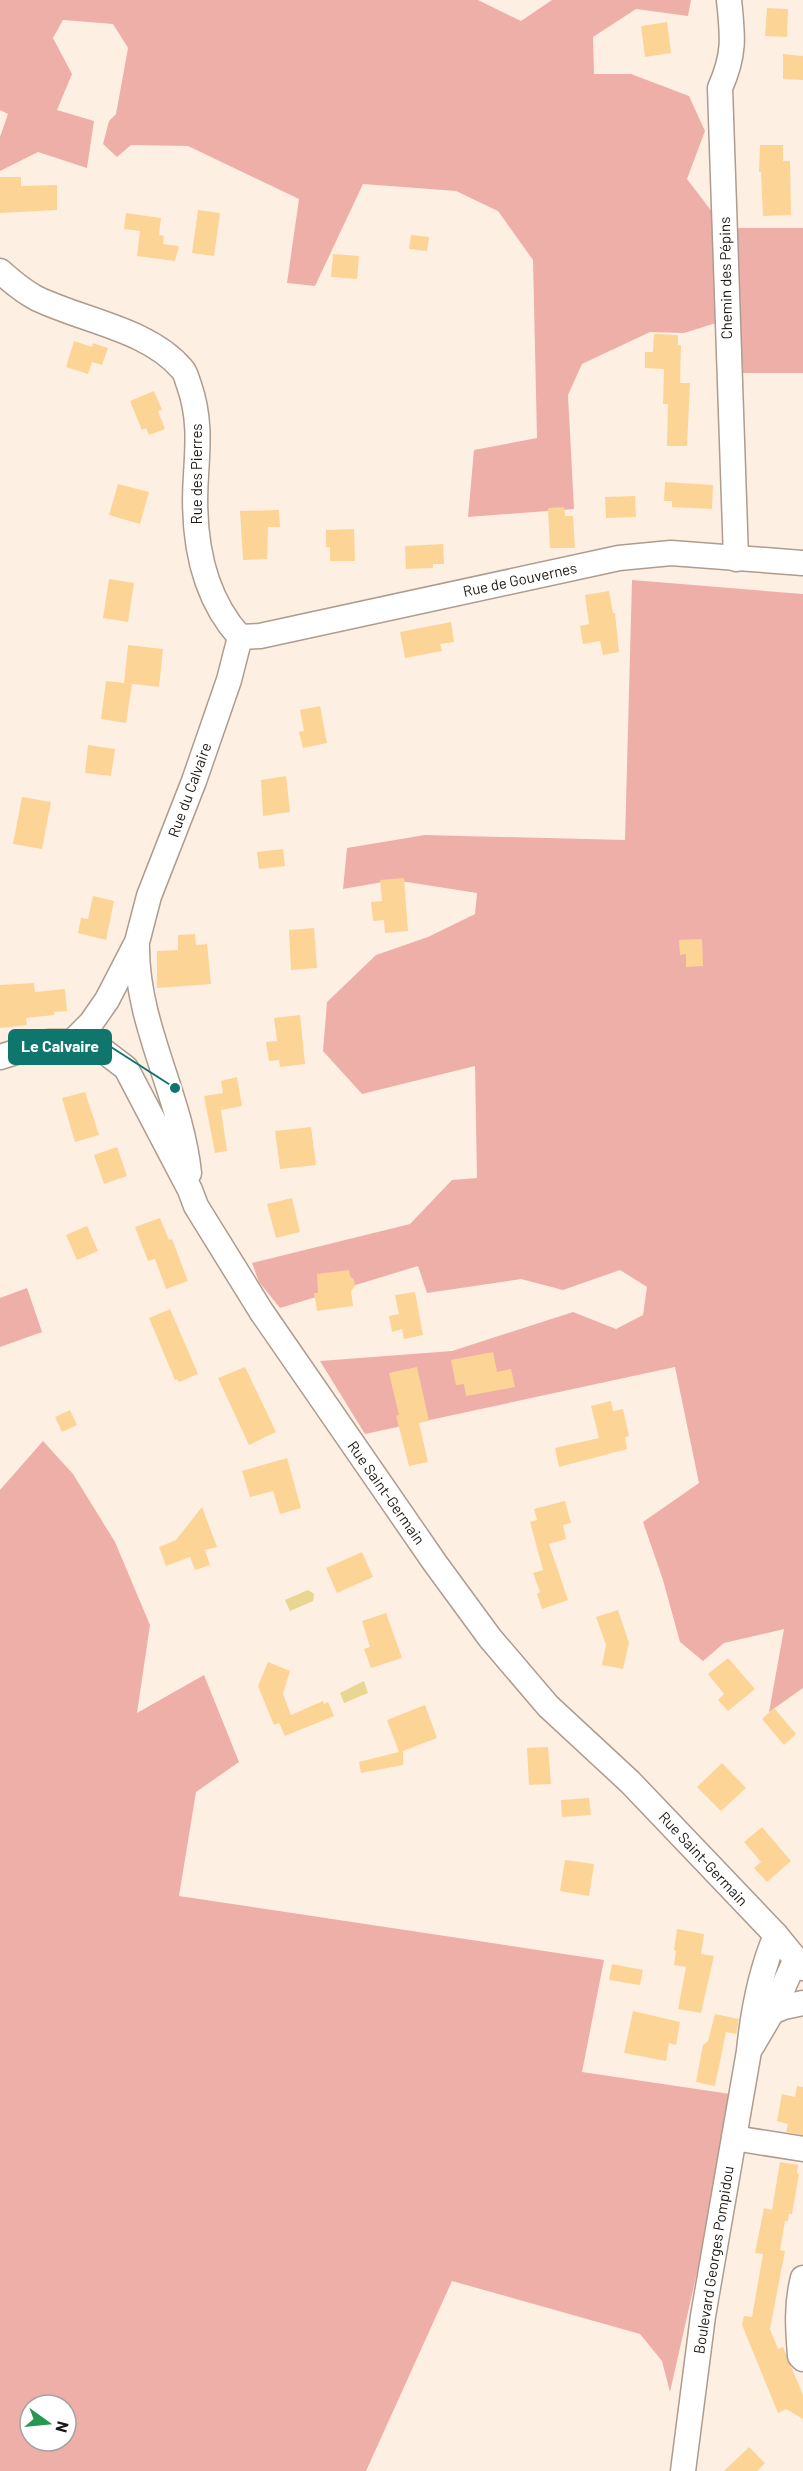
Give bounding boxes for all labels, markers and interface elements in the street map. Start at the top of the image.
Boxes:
street label: Chemin des Pépins [715,217,735,340]
street label: Rue des Pierres [187,423,205,525]
street label: Rue de Gouvernes [461,558,578,600]
street label: Rue du Calvaire [164,740,215,839]
callout: Le Calvaire [9,1030,111,1064]
text: Le Calvaire [21,1036,99,1055]
street label: Rue Saint-Germain [344,1437,429,1548]
street label: Rue Saint-Germain [655,1807,752,1909]
street label: Boulevard Georges Pompidou [689,2164,737,2355]
north arrow [18,2393,78,2453]
text: N [52,2419,74,2435]

